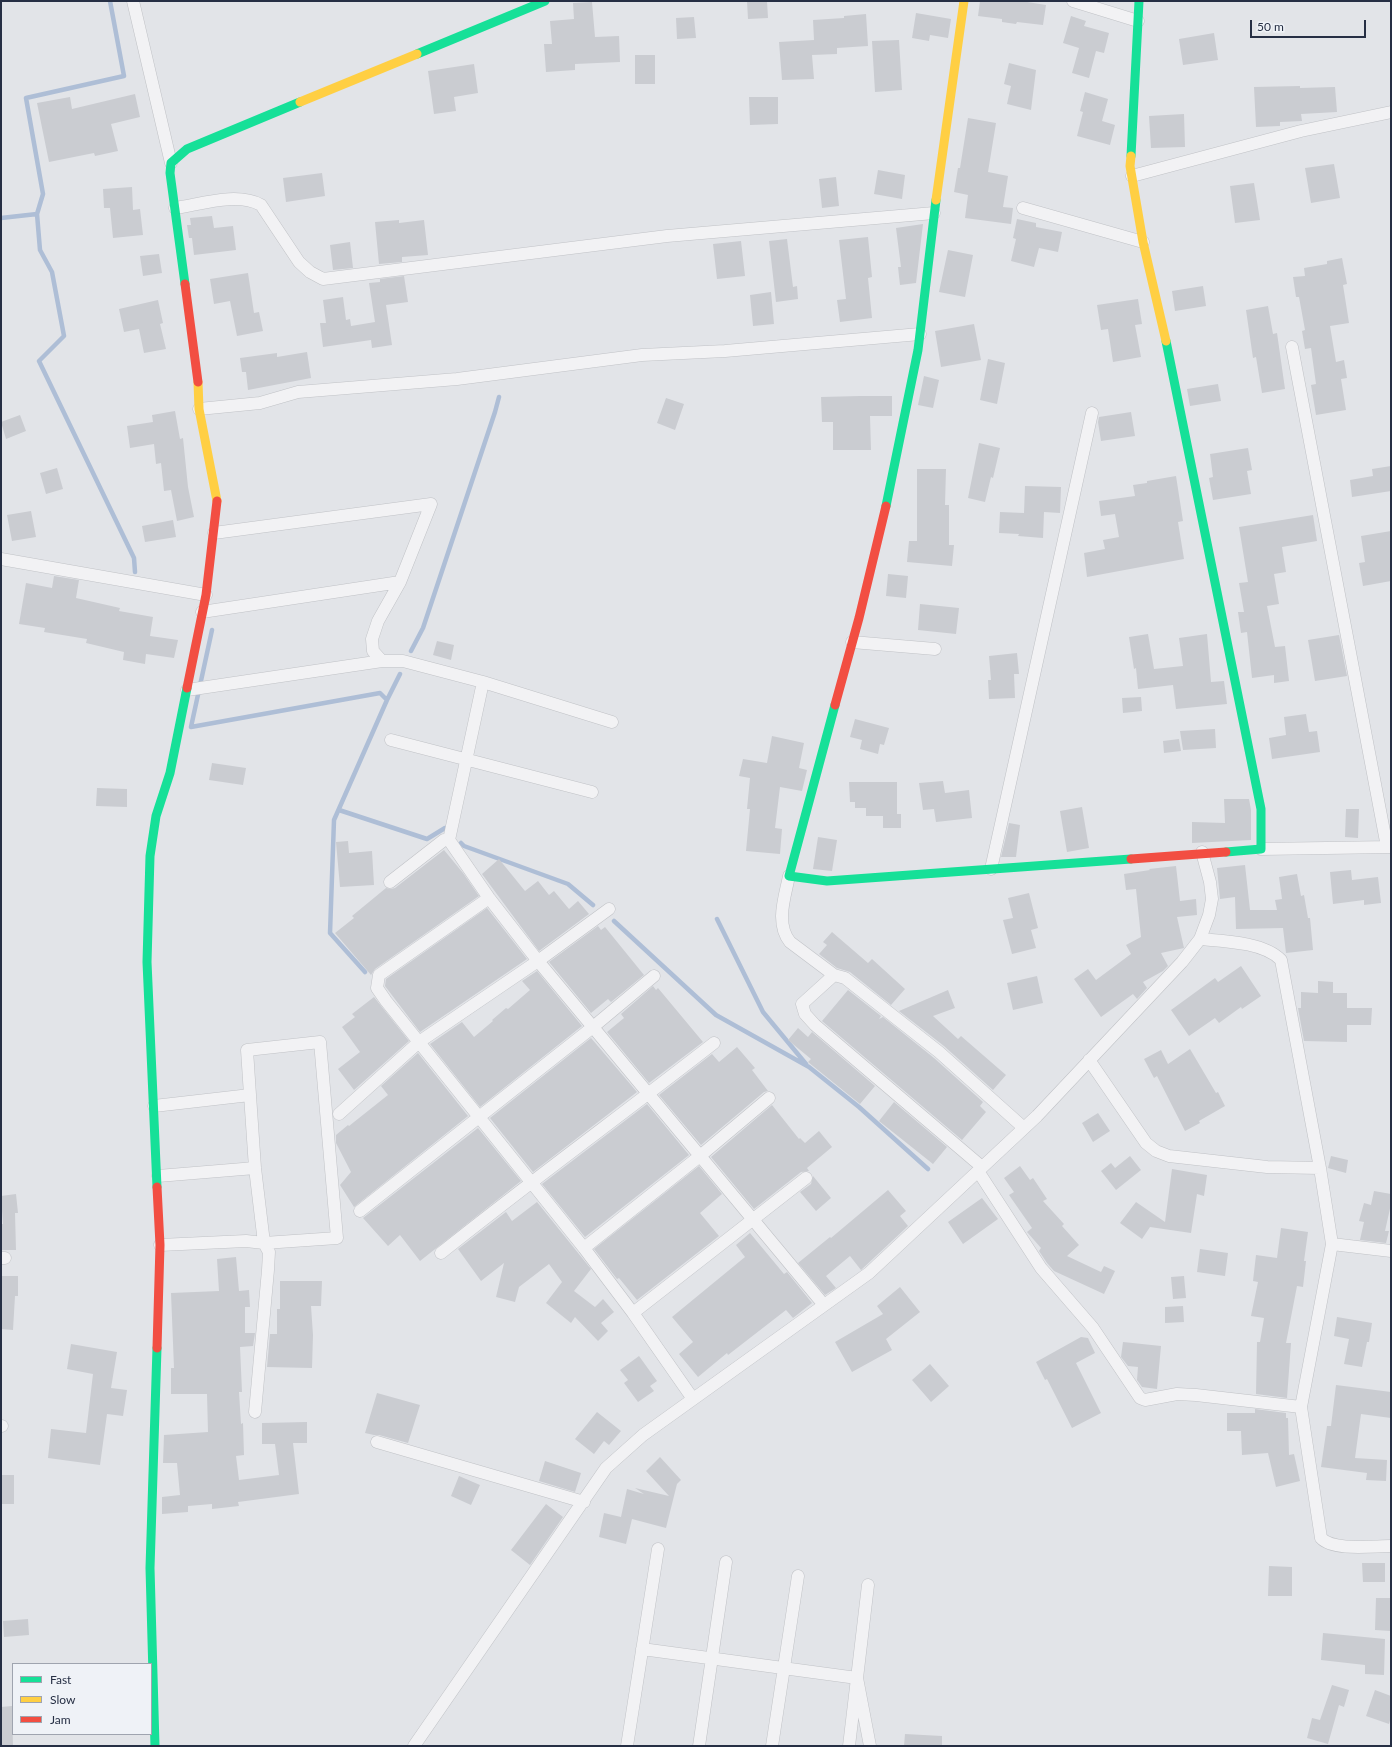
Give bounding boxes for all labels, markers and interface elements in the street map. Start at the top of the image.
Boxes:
scale bar [1252,12,1368,38]
text: 50 m [1257,19,1284,34]
legend [12,1663,152,1735]
text: Fast [50,1672,71,1687]
text: Slow [50,1692,75,1707]
text: Jam [50,1712,71,1727]

